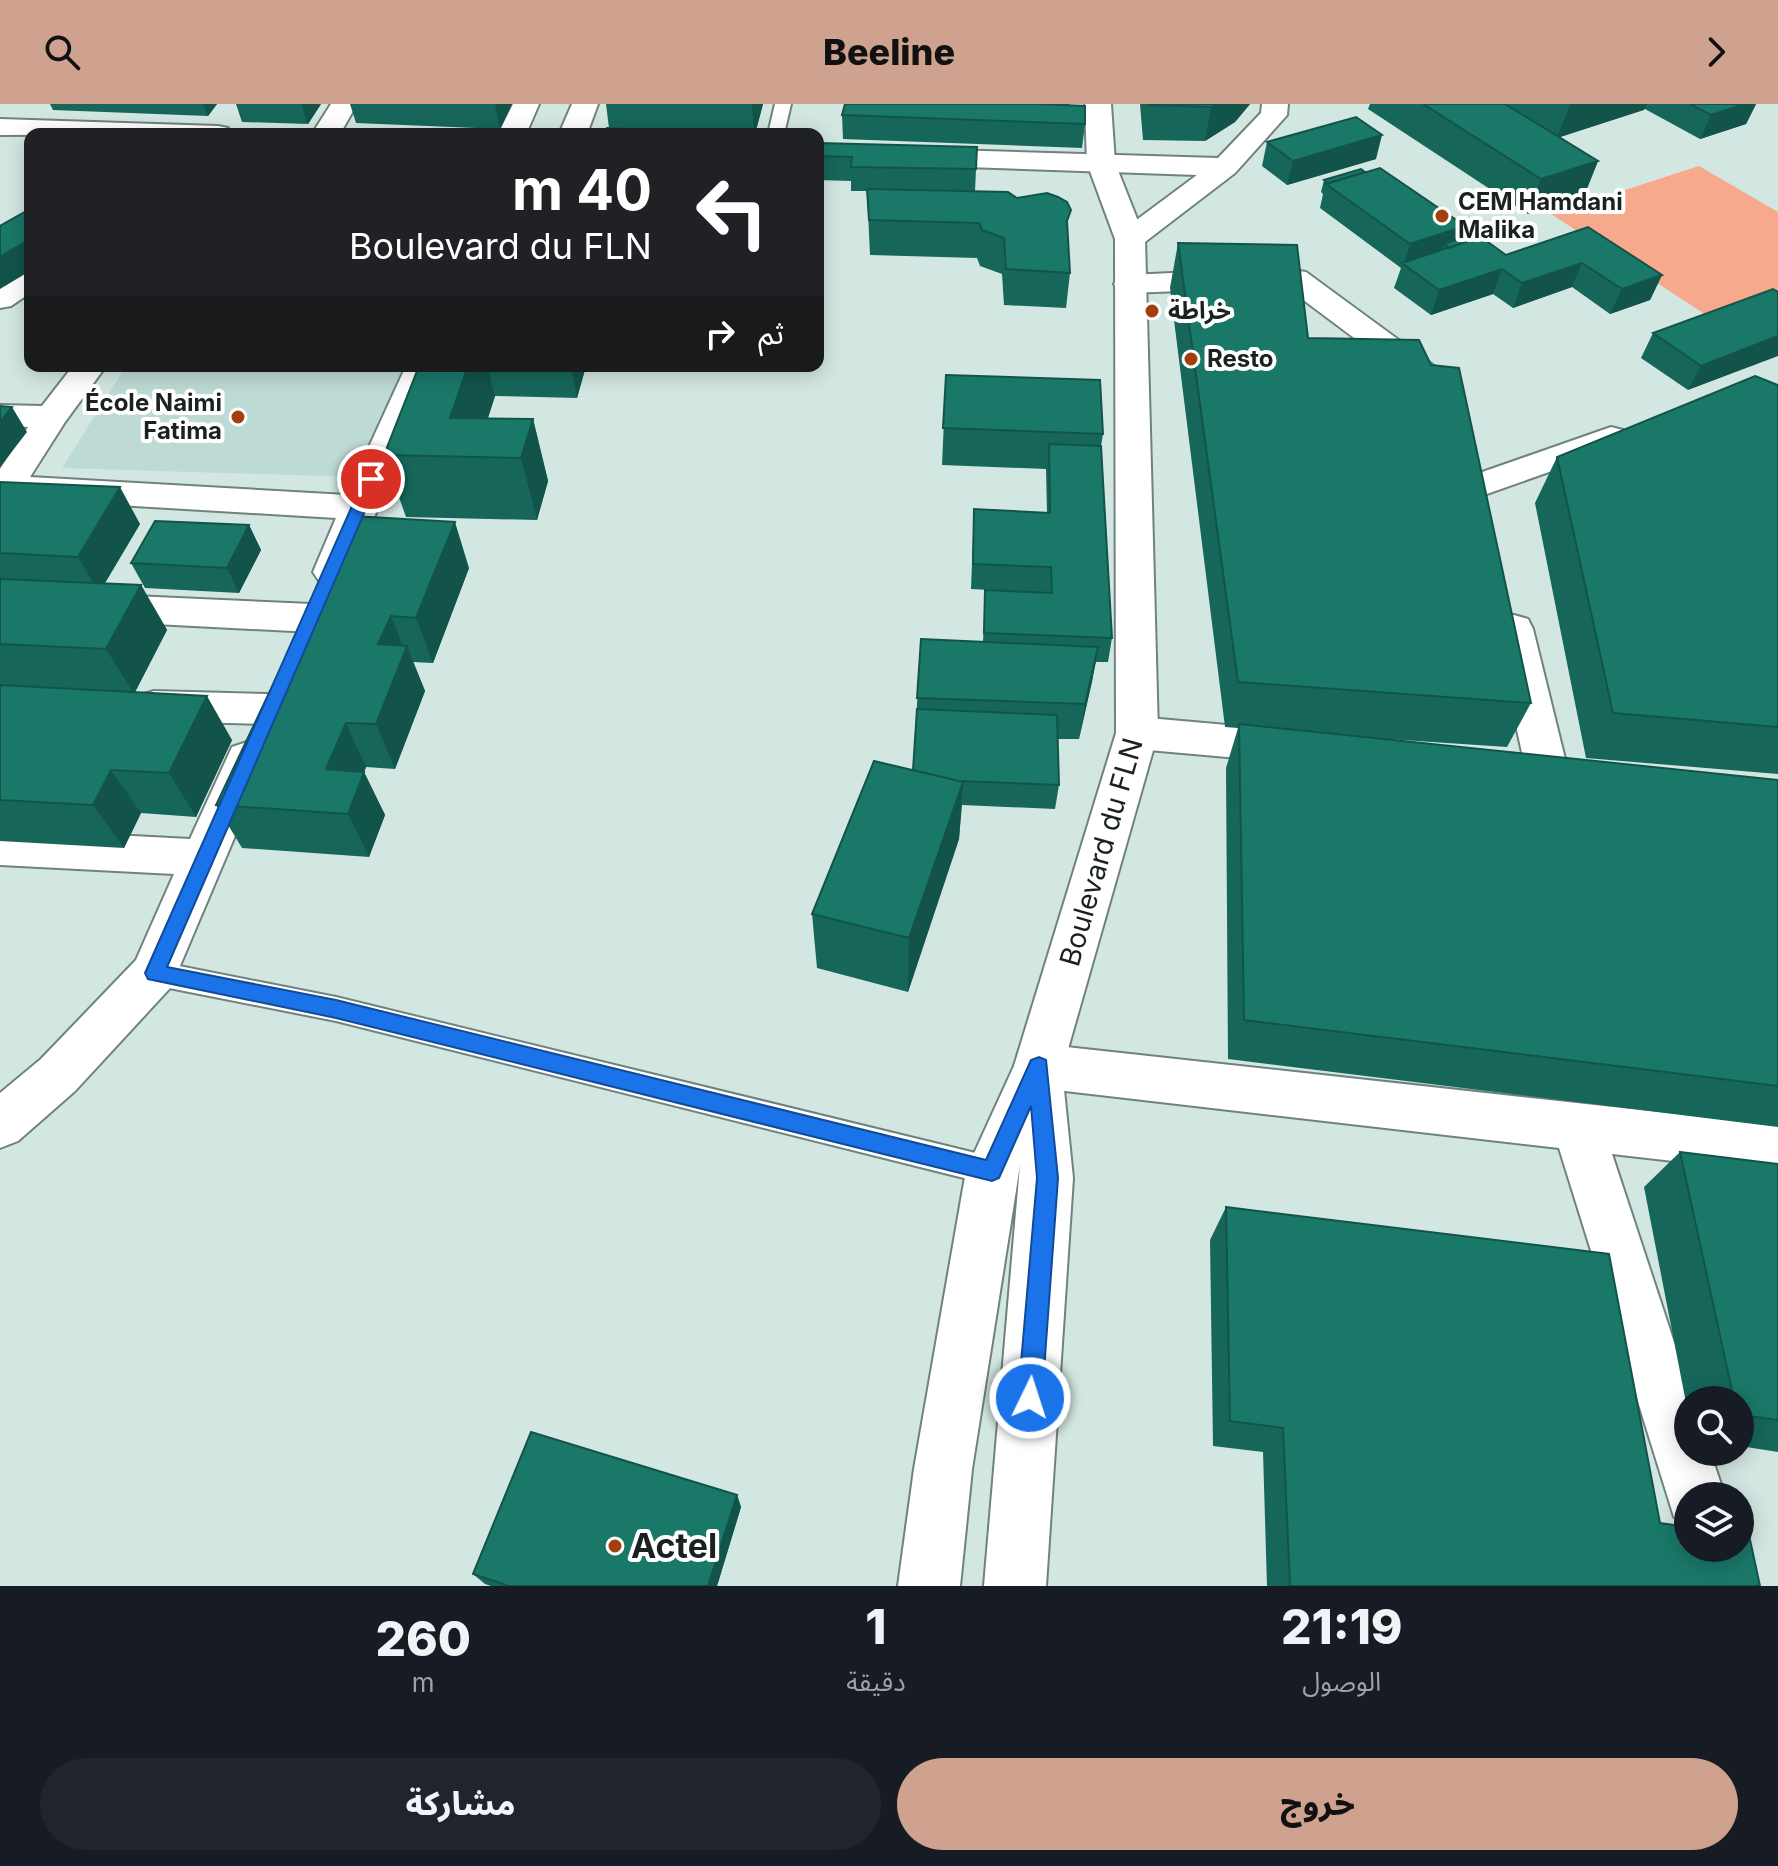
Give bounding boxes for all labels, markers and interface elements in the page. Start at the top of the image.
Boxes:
icon: search [40,30,84,74]
text: Beeline [823,30,955,74]
icon: forward [1694,30,1738,74]
text: 40 m [512,156,652,224]
icon: left [680,160,784,264]
place label: CEM Hamdani Malika [1458,187,1623,244]
marker: CEM Hamdani Malika [1433,207,1451,225]
text: Boulevard du FLN [349,224,652,268]
place label: خراطة [1168,296,1231,325]
marker: خراطة [1143,302,1161,320]
icon: right [698,312,742,356]
text: ثم [758,315,784,351]
place label: Resto [1207,344,1273,373]
marker: Resto [1182,350,1200,368]
place label: École Naimi Fatima [85,388,222,445]
marker: École Naimi Fatima [229,408,247,426]
pin [337,445,405,513]
icon: arrive [349,457,393,501]
street label: Boulevard du FLN [1052,734,1150,970]
position arrow [988,1356,1072,1440]
map controls [1674,1386,1754,1562]
button: search [1674,1386,1754,1466]
button: layers [1674,1482,1754,1562]
place label: Actel [631,1525,717,1566]
marker: Actel [606,1537,624,1555]
text: 1 [865,1597,887,1656]
text: 21:19 [1281,1597,1403,1656]
text: 260 [375,1609,471,1668]
text: دقيقة [846,1666,906,1697]
text: الوصول [1302,1666,1381,1697]
text: m [412,1667,435,1698]
button: مشاركة [40,1758,881,1850]
button: خروج [897,1758,1738,1850]

